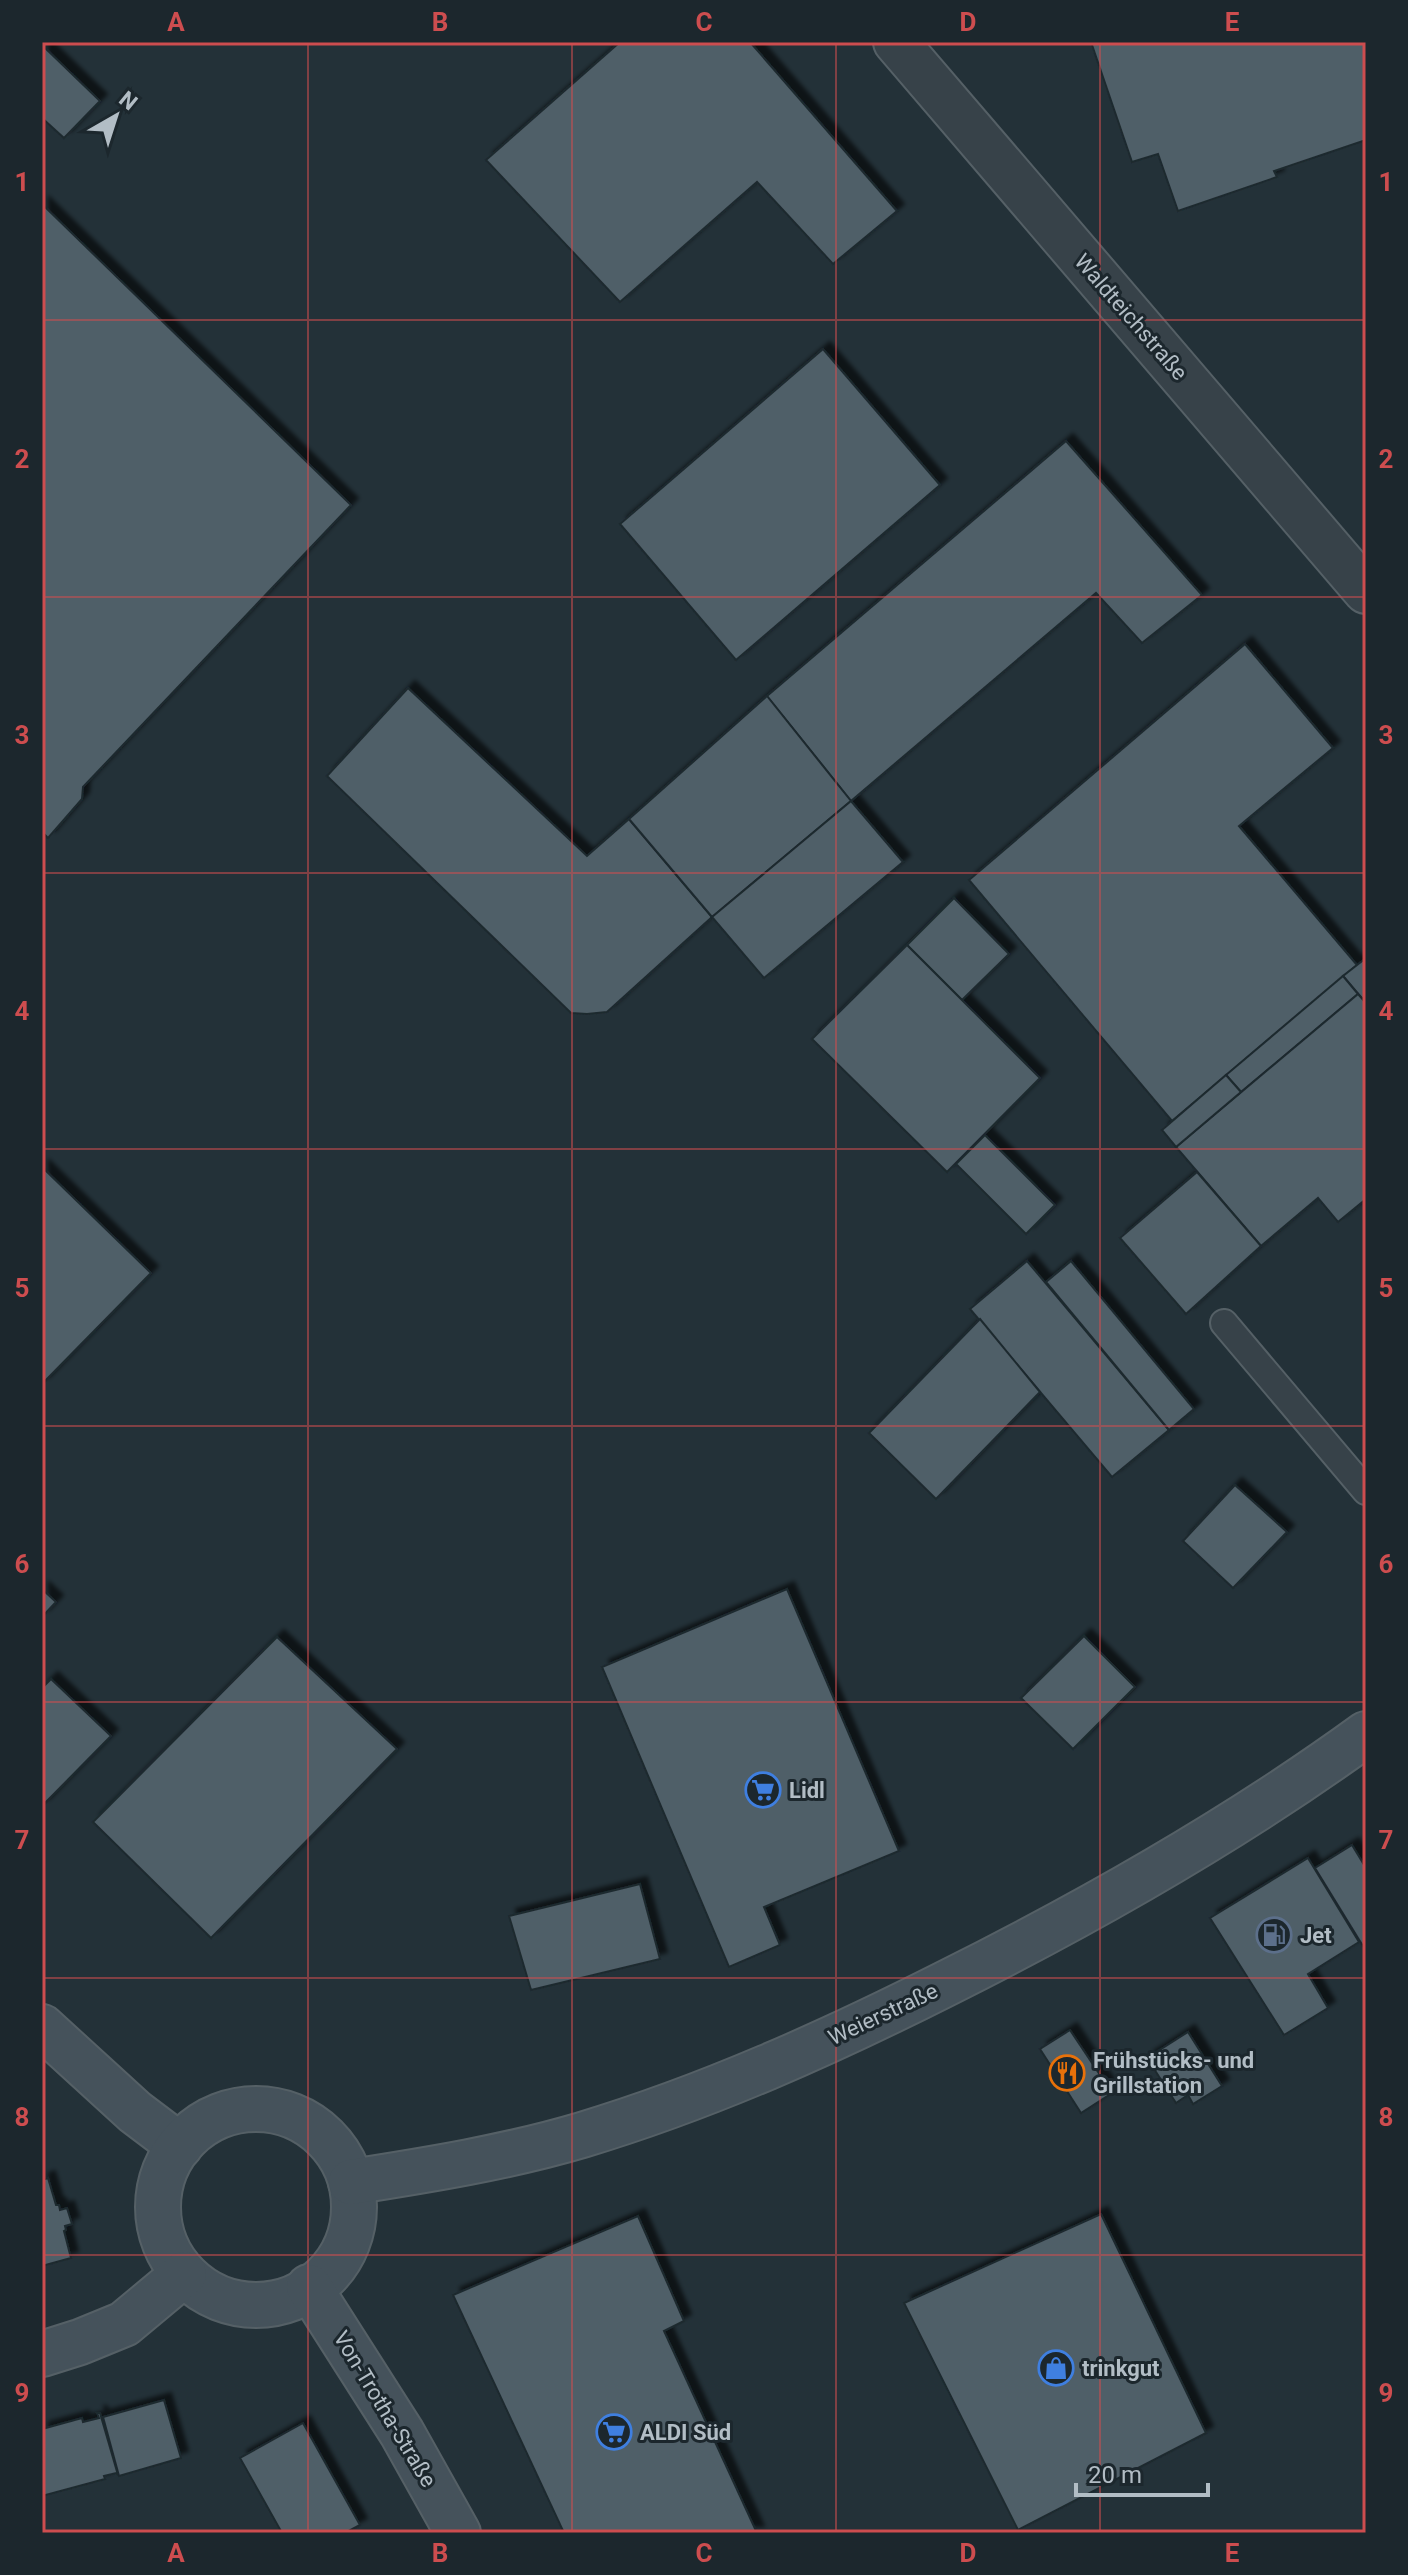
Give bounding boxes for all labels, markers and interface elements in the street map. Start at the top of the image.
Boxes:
text: A [167,7,185,37]
text: B [432,7,448,37]
text: C [695,7,713,37]
text: D [960,7,976,37]
text: E [1225,7,1240,37]
north arrow [76,76,156,156]
text: N [114,86,142,115]
text: 1 [15,167,29,197]
text: 1 [1379,167,1393,197]
street label: Waldteichstraße [1069,249,1193,385]
text: 2 [15,444,29,474]
text: 2 [1379,444,1393,474]
text: 3 [15,720,29,750]
text: 3 [1379,720,1393,750]
text: 4 [15,996,30,1026]
text: 4 [1379,996,1394,1026]
text: 5 [15,1273,29,1303]
text: 5 [1379,1273,1393,1303]
text: 6 [15,1549,30,1579]
text: 6 [1379,1549,1394,1579]
supermarket icon: Lidl [744,1771,782,1809]
place label: Lidl [789,1778,825,1803]
text: 7 [15,1825,29,1855]
text: 7 [1379,1825,1393,1855]
fuel station icon: Jet [1255,1916,1293,1954]
place label: Jet [1300,1923,1332,1948]
street label: Weierstraße [824,1978,942,2050]
place label: Frühstücks- und Grillstation [1093,2048,1254,2098]
restaurant icon: Frühstücks- und Grillstation [1048,2054,1086,2092]
text: 8 [15,2102,29,2132]
text: 8 [1379,2102,1393,2132]
street label: Von-Trotha-Straße [329,2326,441,2492]
shop icon: trinkgut [1037,2349,1075,2387]
place label: trinkgut [1082,2356,1160,2381]
text: 9 [15,2378,29,2408]
text: 9 [1379,2378,1393,2408]
supermarket icon: ALDI Süd [595,2413,633,2451]
place label: ALDI Süd [640,2420,731,2445]
scale bar [1076,2447,1208,2497]
text: 20 m [1088,2461,1142,2489]
text: A [167,2538,185,2568]
text: B [432,2538,448,2568]
text: C [695,2538,713,2568]
text: D [960,2538,976,2568]
text: E [1225,2538,1240,2568]

